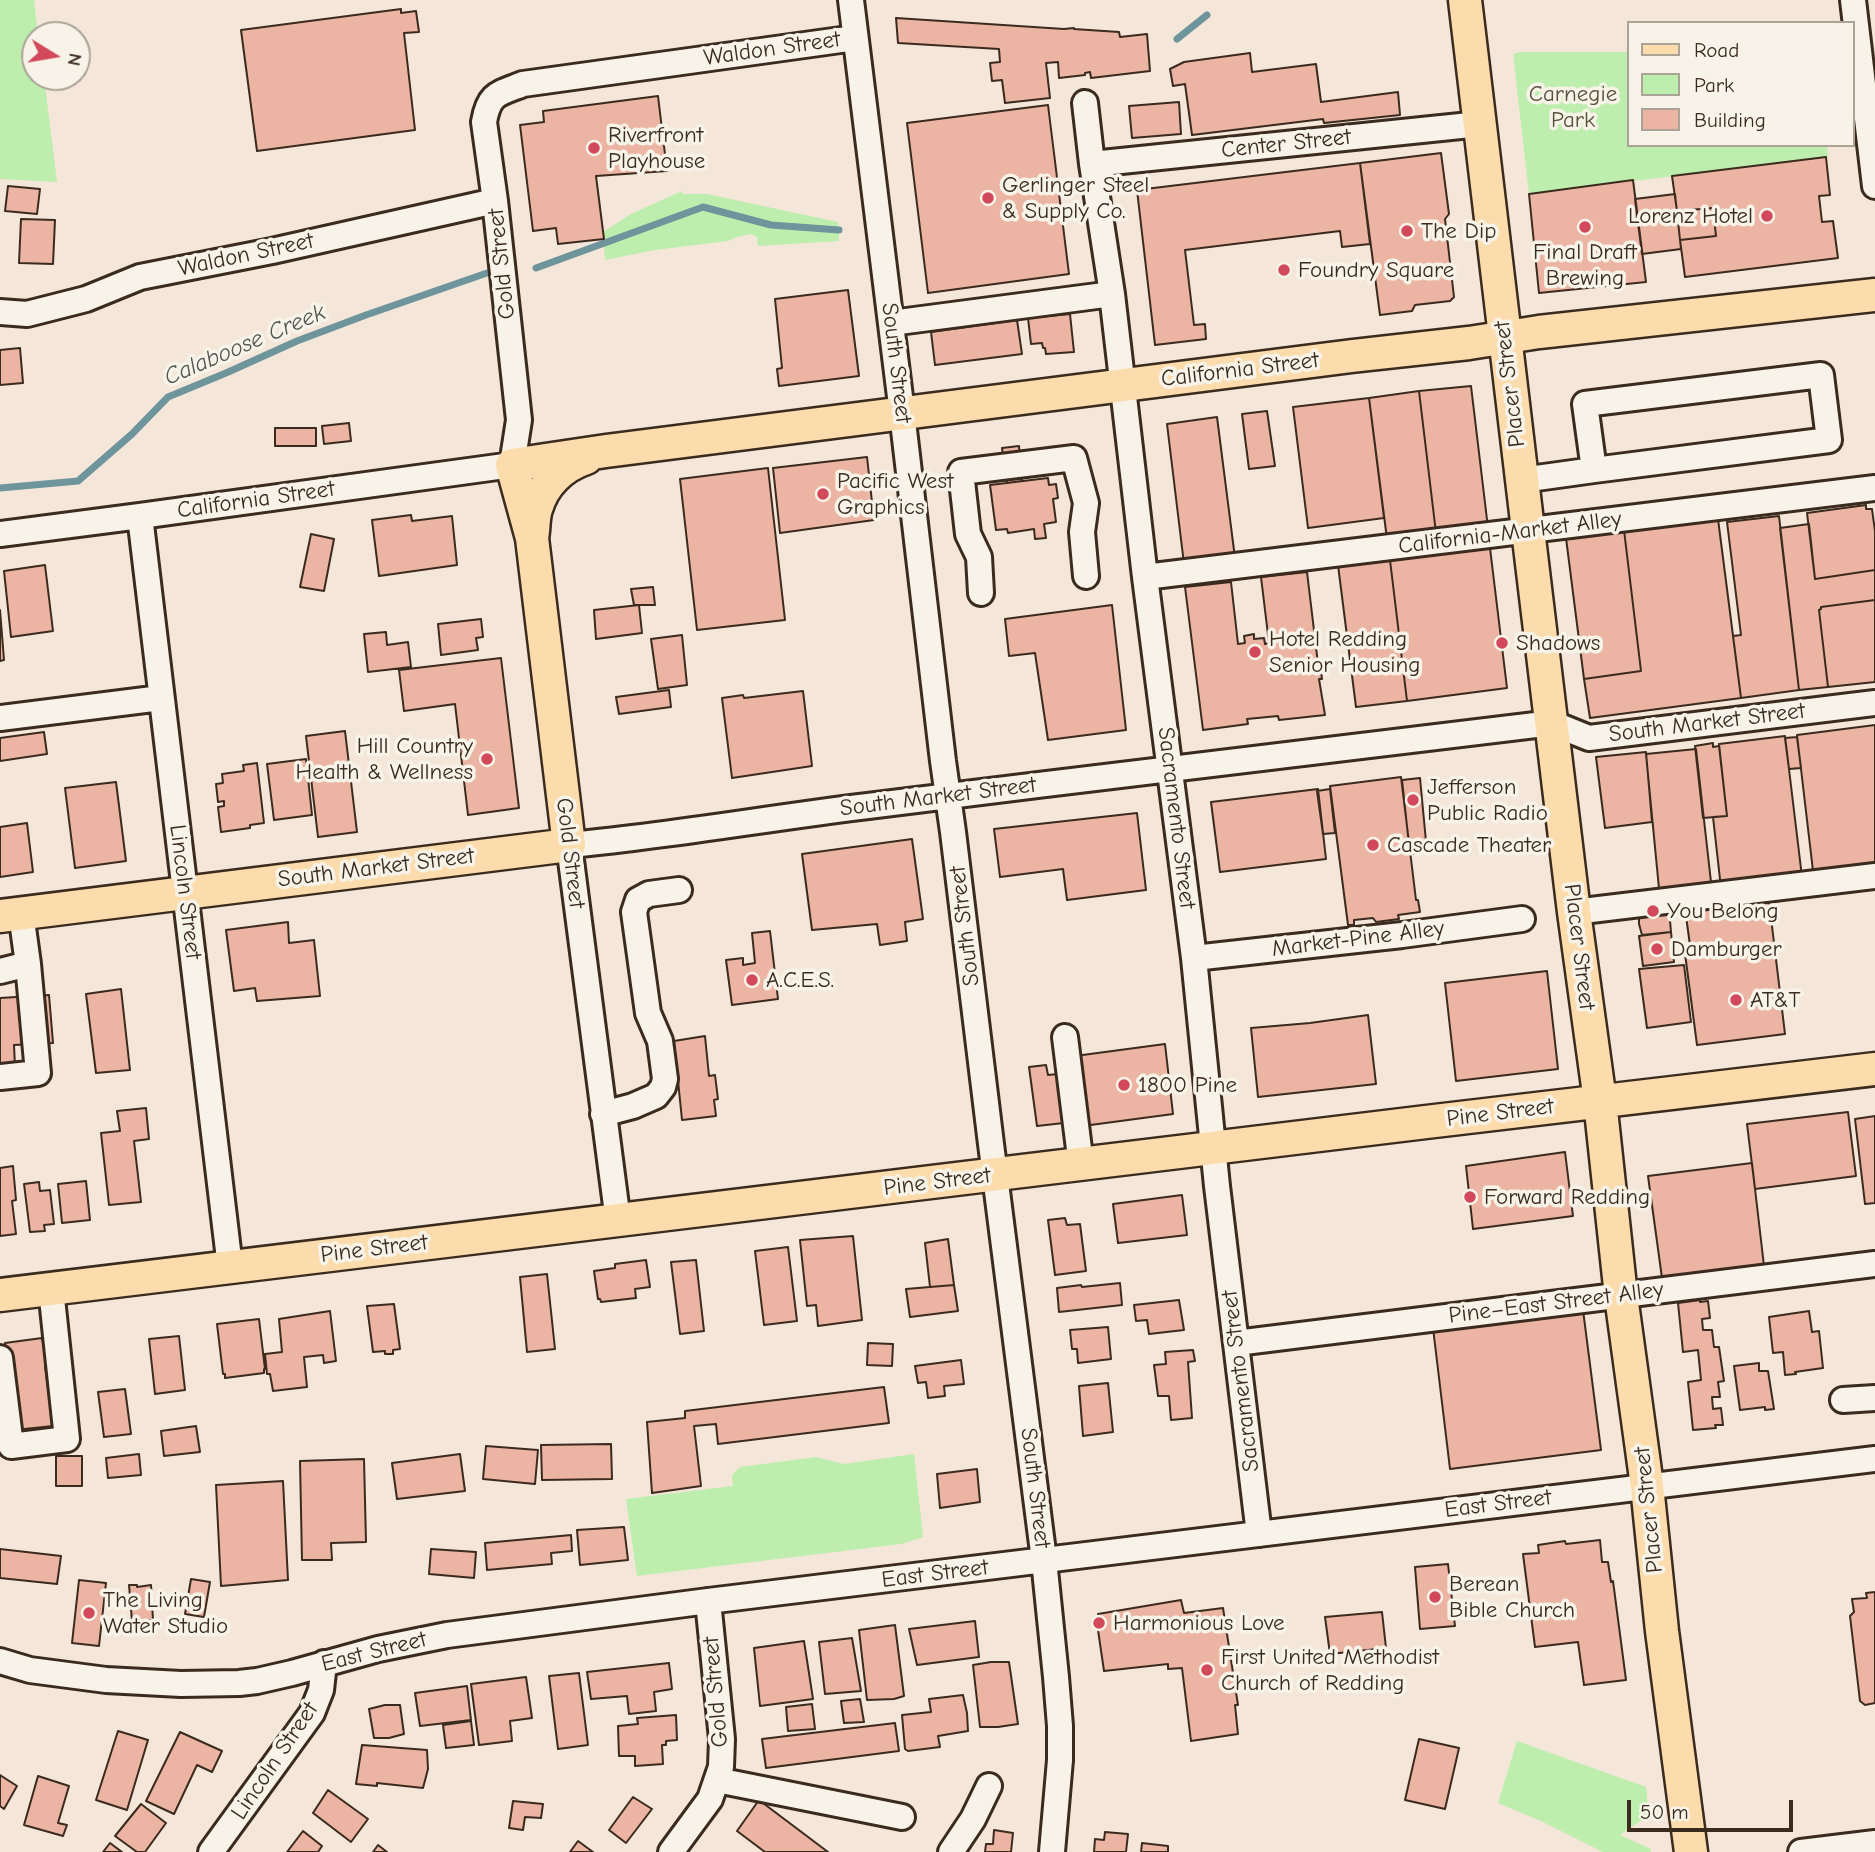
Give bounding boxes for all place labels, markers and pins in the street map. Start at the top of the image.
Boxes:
place label: Riverfront Playhouse [608,121,705,175]
marker: Riverfront Playhouse [586,140,602,156]
place label: Gerlinger Steel & Supply Co. [1002,171,1149,225]
marker: Gerlinger Steel & Supply Co. [980,190,996,206]
place label: Lorenz Hotel [1628,202,1753,230]
marker: Lorenz Hotel [1759,208,1775,224]
place label: The Dip [1421,217,1496,245]
marker: Final Draft Brewing [1577,219,1593,235]
marker: The Dip [1399,223,1415,239]
place label: Final Draft Brewing [1533,238,1637,292]
place label: Foundry Square [1298,256,1454,284]
marker: Foundry Square [1276,262,1292,278]
place label: Pacific West Graphics [837,467,954,521]
marker: Pacific West Graphics [815,486,831,502]
place label: Hotel Redding Senior Housing [1269,625,1420,679]
place label: Shadows [1516,629,1600,657]
marker: Shadows [1494,635,1510,651]
marker: Hotel Redding Senior Housing [1247,644,1263,660]
place label: Hill Country Health & Wellness [296,732,473,786]
marker: Hill Country Health & Wellness [479,751,495,767]
place label: Jefferson Public Radio [1427,773,1548,827]
marker: Jefferson Public Radio [1405,792,1421,808]
place label: Cascade Theater [1387,831,1551,859]
marker: Cascade Theater [1365,837,1381,853]
place label: You Belong [1667,897,1779,925]
marker: You Belong [1645,903,1661,919]
place label: Damburger [1671,935,1782,963]
marker: Damburger [1649,941,1665,957]
place label: A.C.E.S. [766,966,834,994]
marker: A.C.E.S. [744,972,760,988]
place label: AT&T [1750,986,1800,1014]
marker: AT&T [1728,992,1744,1008]
place label: 1800 Pine [1138,1071,1237,1099]
marker: 1800 Pine [1116,1077,1132,1093]
place label: Forward Redding [1484,1183,1650,1211]
marker: Forward Redding [1462,1189,1478,1205]
place label: Berean Bible Church [1449,1570,1575,1624]
place label: The Living Water Studio [103,1586,228,1640]
marker: Berean Bible Church [1427,1589,1443,1605]
marker: The Living Water Studio [81,1605,97,1621]
place label: Harmonious Love [1113,1609,1285,1637]
marker: Harmonious Love [1091,1615,1107,1631]
place label: First United Methodist Church of Redding [1221,1643,1439,1697]
marker: First United Methodist Church of Redding [1199,1662,1215,1678]

